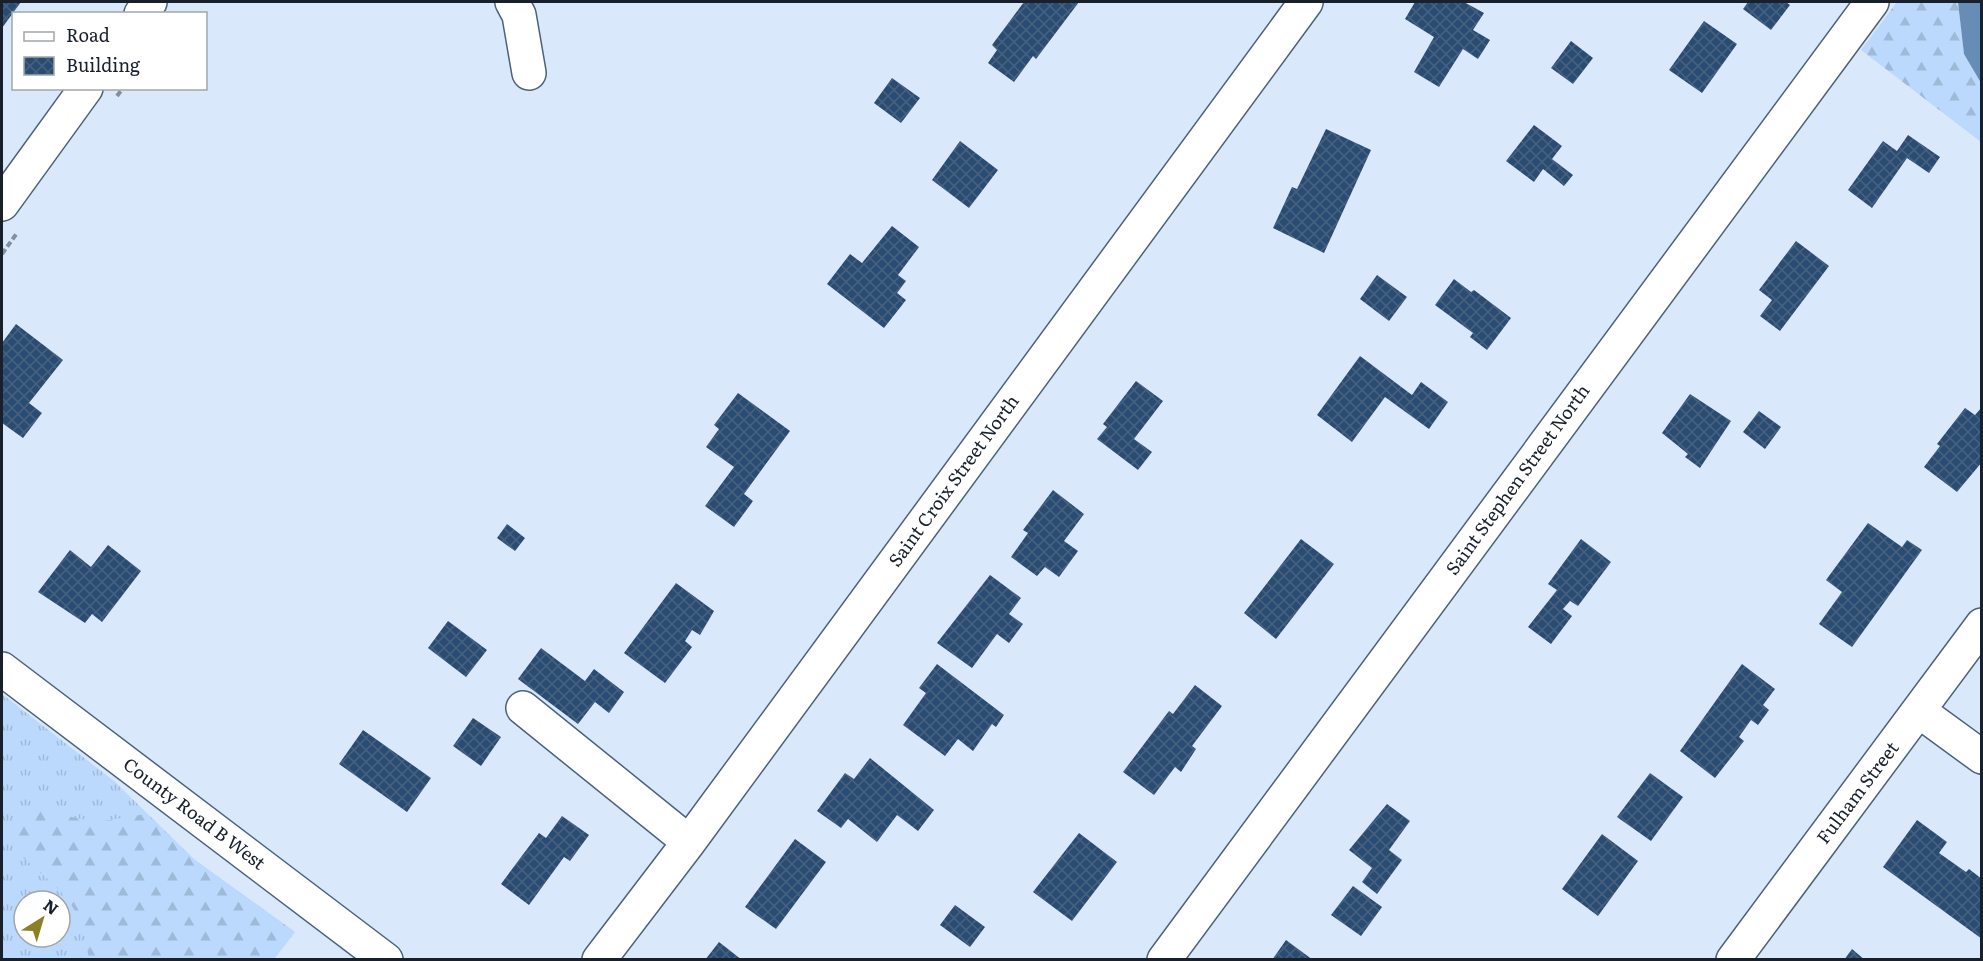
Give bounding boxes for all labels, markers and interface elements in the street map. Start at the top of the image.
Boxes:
legend [12,12,207,90]
text: Road [66,21,110,48]
text: Building [66,51,141,78]
street label: Saint Stephen Street North [1438,378,1595,580]
street label: Saint Croix Street North [881,388,1025,572]
street label: Fulham Street [1809,735,1905,849]
street label: County Road B West [118,750,272,876]
north arrow [12,889,72,949]
text: N [39,893,64,920]

